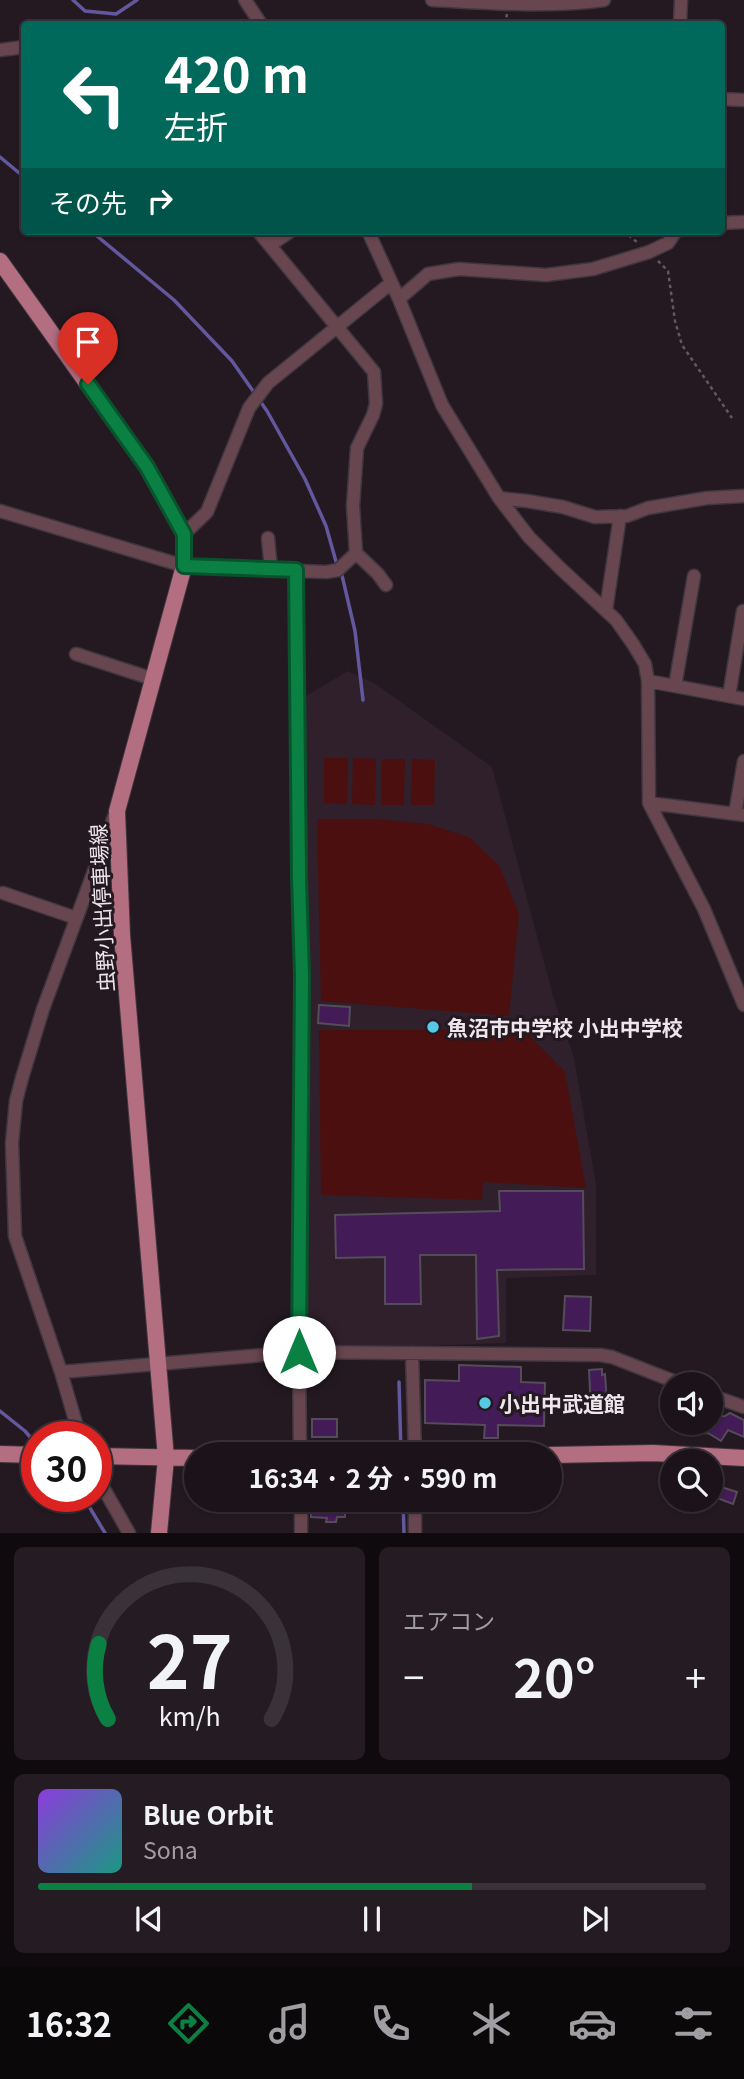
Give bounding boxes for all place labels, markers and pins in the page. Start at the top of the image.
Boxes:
pin [58,312,118,384]
place label: 魚沼市中学校 小出中学校 [447,1012,683,1042]
marker: 魚沼市中学校 小出中学校 [425,1019,441,1035]
place label: 小出中武道館 [499,1388,625,1418]
marker: 小出中武道館 [477,1395,493,1411]

